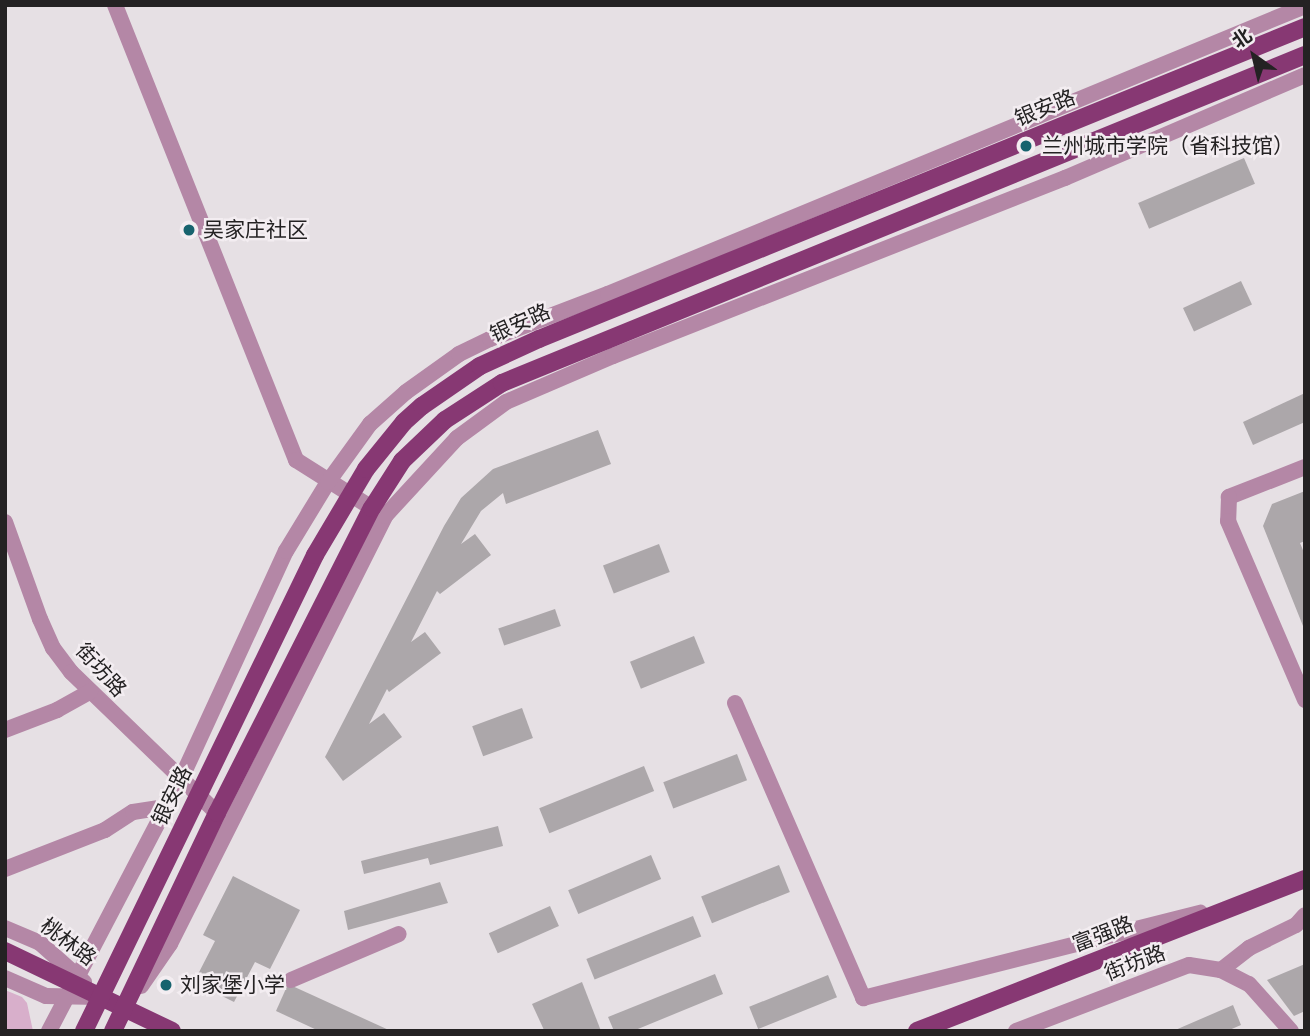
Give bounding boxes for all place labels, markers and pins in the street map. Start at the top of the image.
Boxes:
place label: 兰州城市学院（省科技馆） [1042,133,1294,159]
marker: 兰州城市学院（省科技馆） [1016,136,1036,156]
place label: 吴家庄社区 [203,217,308,243]
marker: 吴家庄社区 [181,222,197,238]
place label: 刘家堡小学 [180,972,285,998]
marker: 刘家堡小学 [158,977,174,993]

